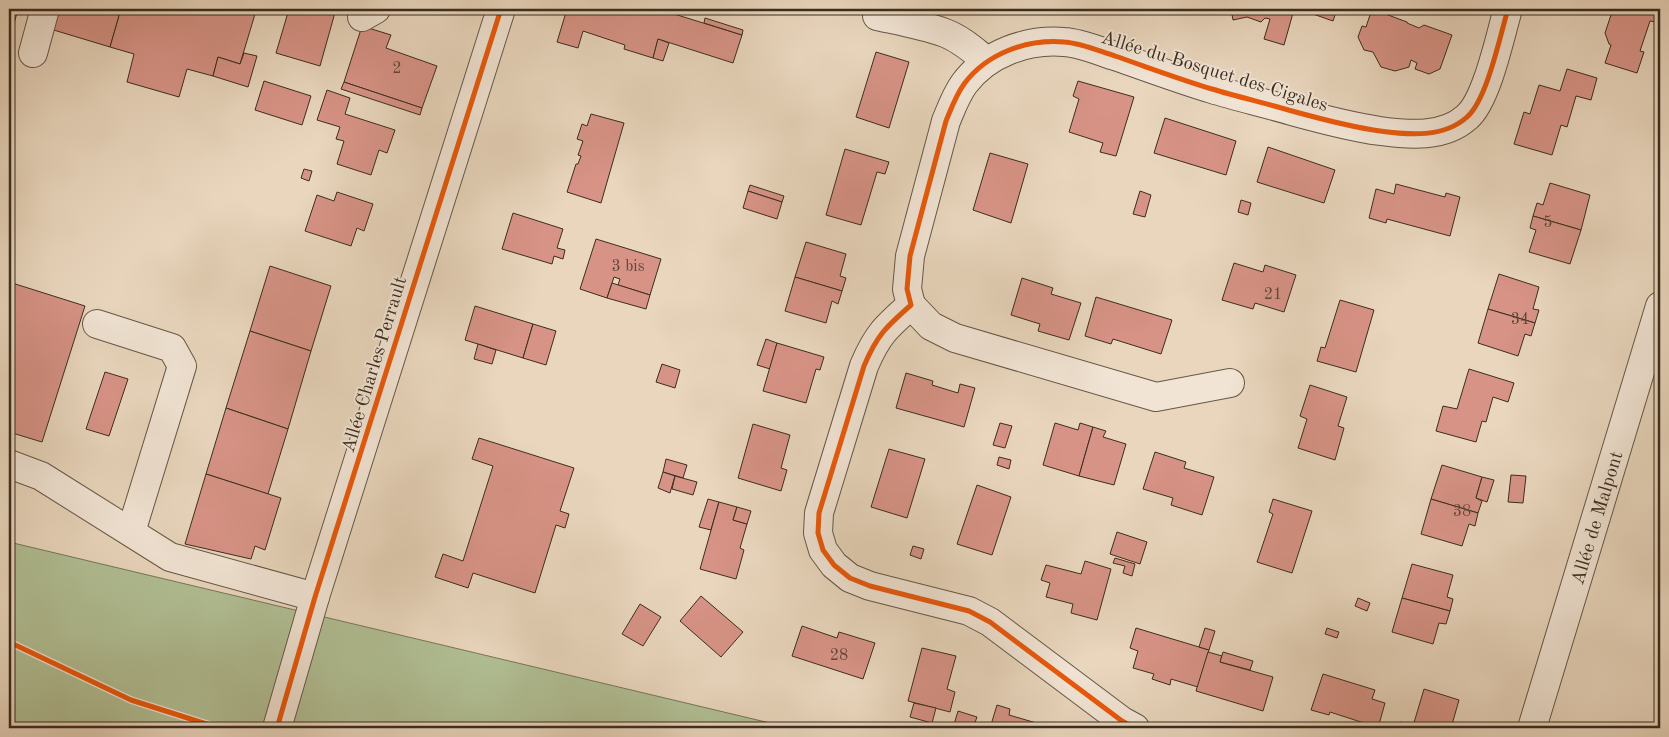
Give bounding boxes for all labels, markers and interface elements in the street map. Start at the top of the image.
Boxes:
street label: Allée du Bosquet des Cigales [1099,29,1330,116]
house number: 2 [392,61,402,77]
house number: 5 [1543,215,1553,231]
house number: 3 bis [611,259,645,275]
street label: Allée Charles Perrault [340,275,411,455]
house number: 21 [1264,287,1282,303]
house number: 34 [1511,312,1529,328]
street label: Allée de Malpont [1569,449,1627,587]
house number: 38 [1453,504,1471,520]
house number: 28 [830,648,848,664]

